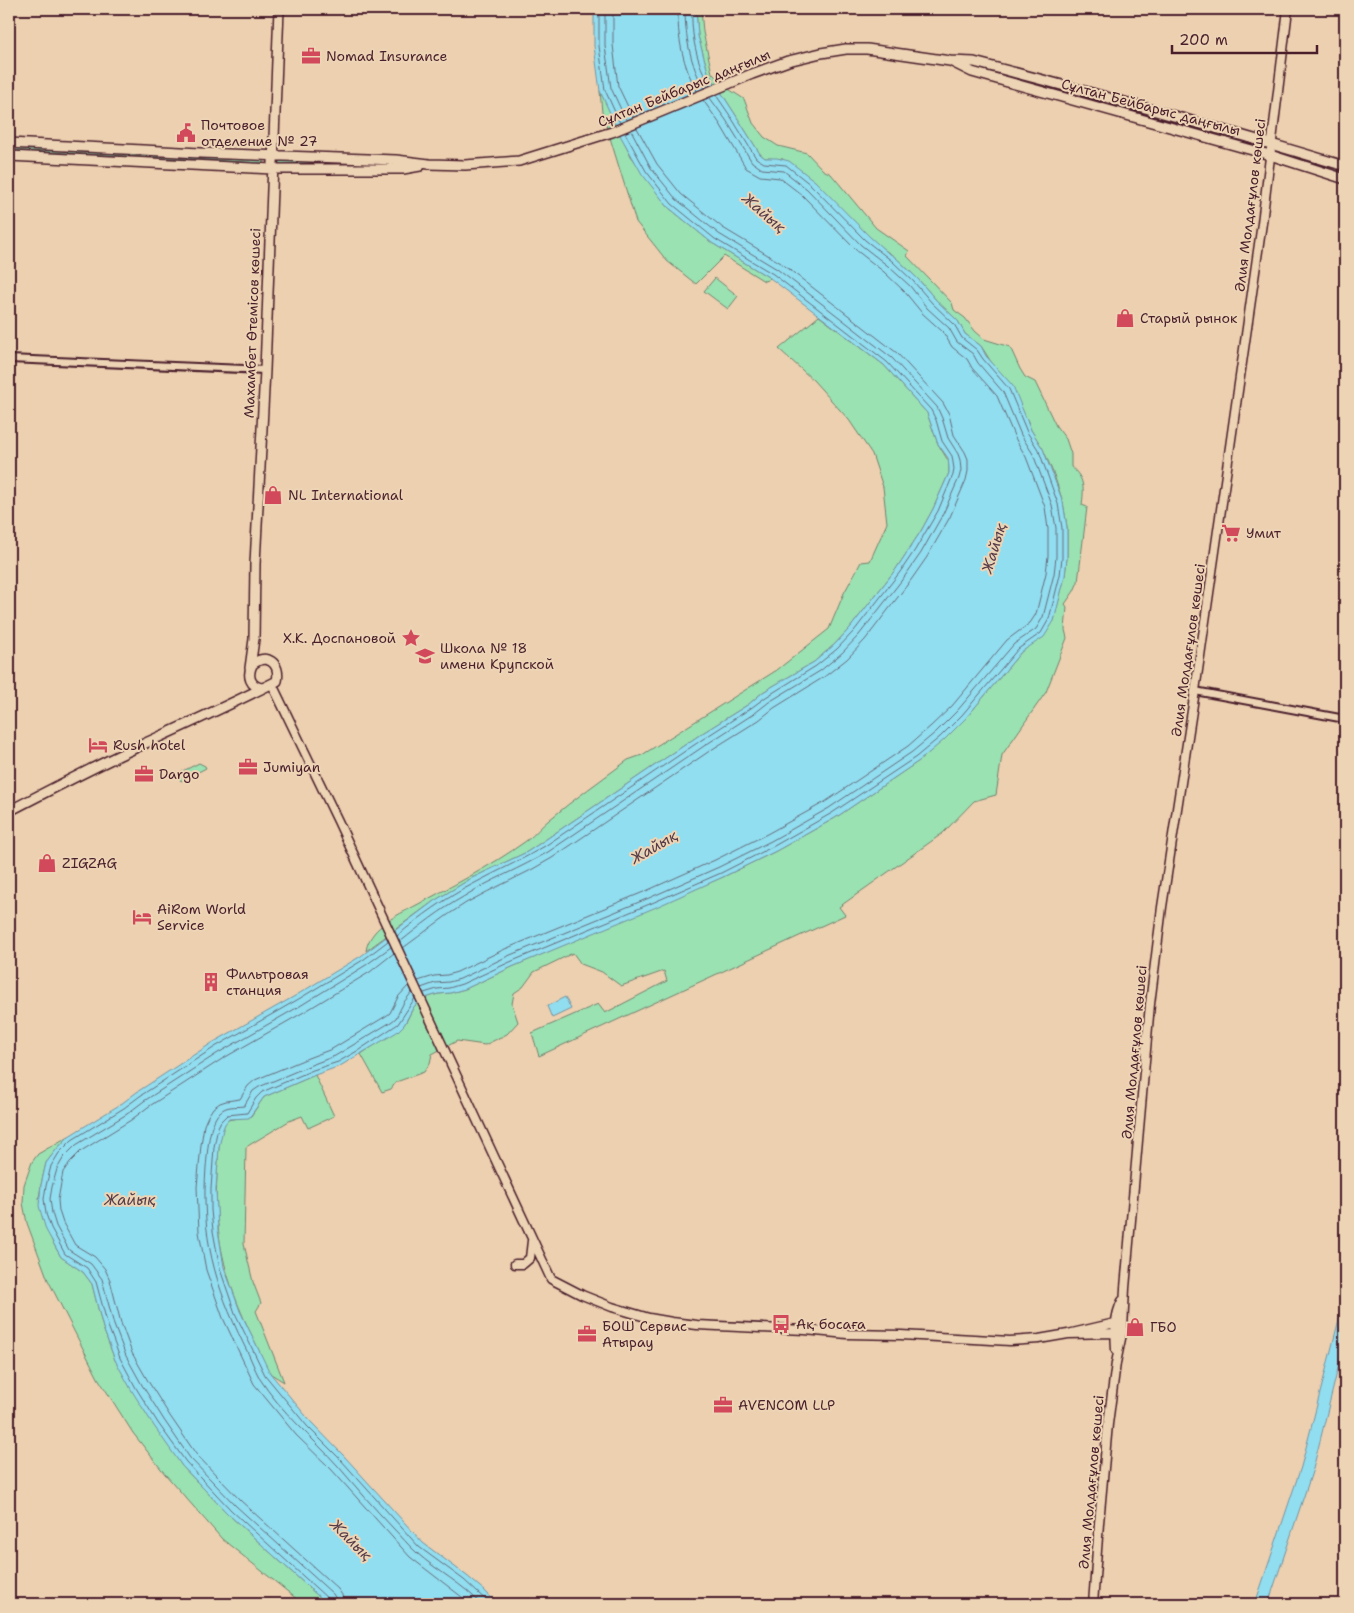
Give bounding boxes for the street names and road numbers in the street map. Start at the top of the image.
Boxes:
street label: Сұлтан Бейбарыс даңғылы [595,45,773,131]
street label: Сұлтан Бейбарыс даңғылы [1059,74,1243,140]
street label: Әлия Молдағұлов көшесі [1230,117,1270,293]
street label: Махамбет Өтемісов көшесі [240,228,264,418]
street label: Әлия Молдағұлов көшесі [1167,562,1209,738]
street label: Әлия Молдағұлов көшесі [1117,964,1151,1140]
street label: Әлия Молдағұлов көшесі [1074,1394,1108,1570]

